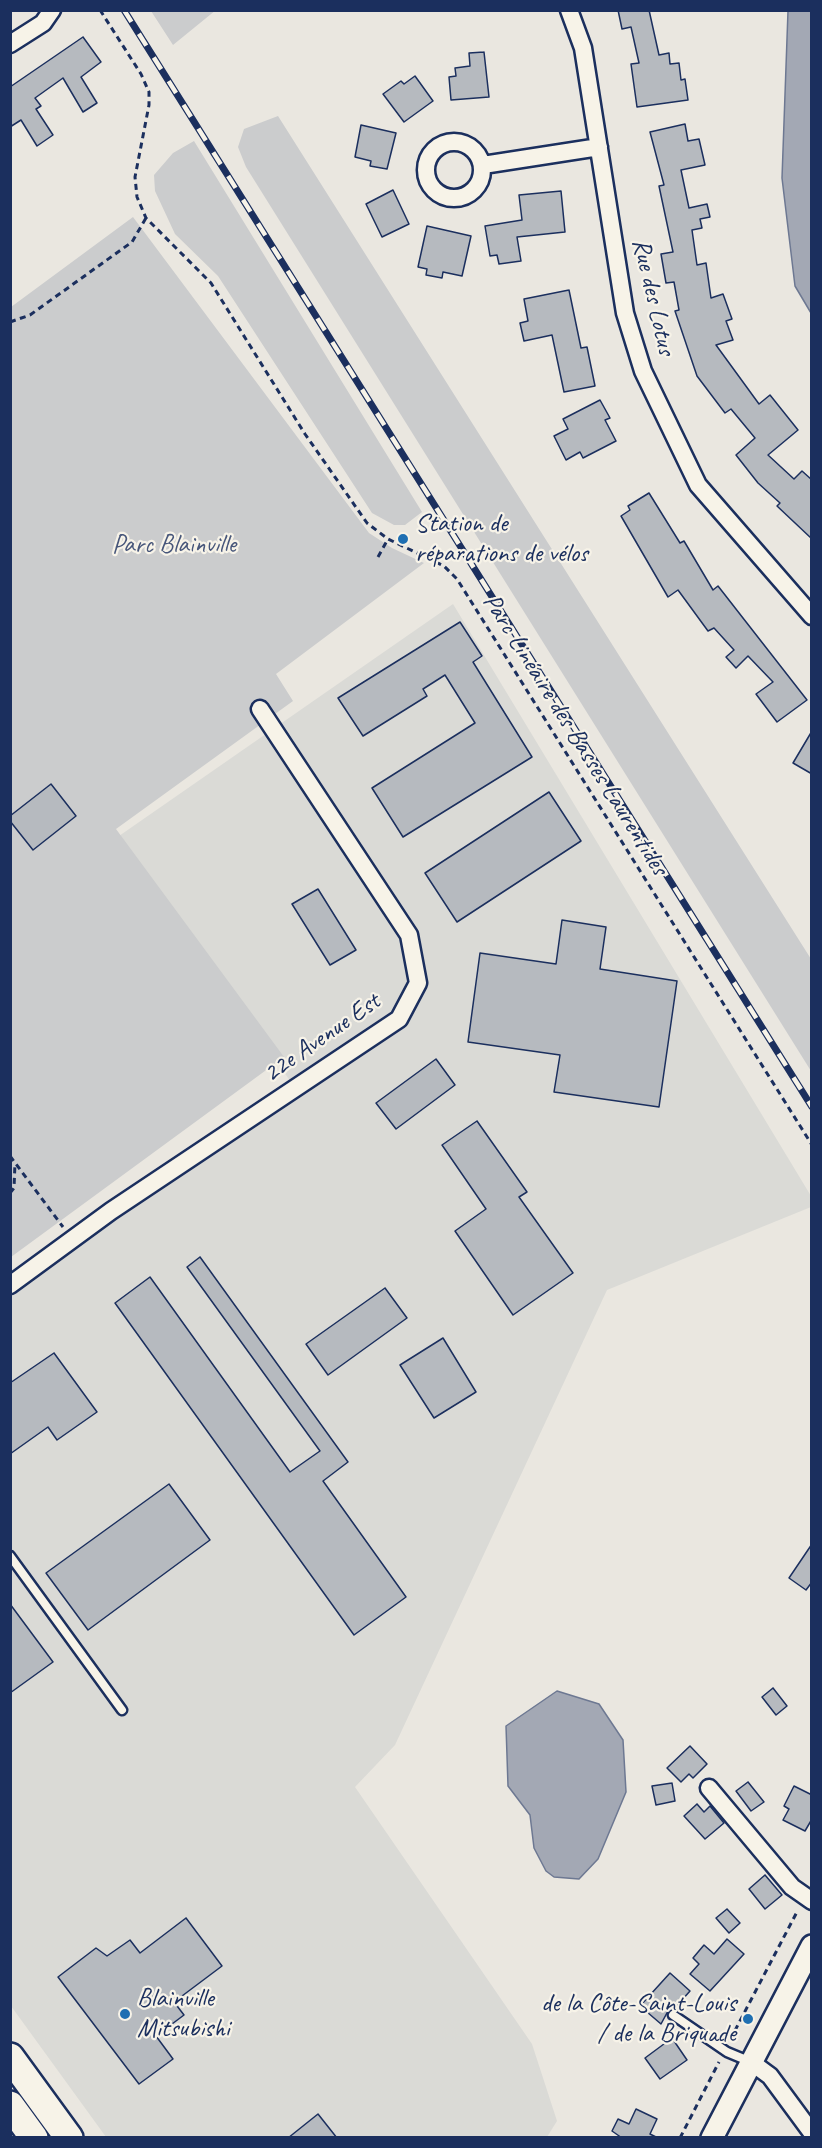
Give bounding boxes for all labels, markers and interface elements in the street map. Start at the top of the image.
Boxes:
street label: Rue des Lotus [624,236,682,358]
place label: Station de réparations de vélos [415,508,588,570]
park label: Parc Blainville [112,529,236,561]
marker: Station de réparations de vélos [396,532,410,546]
street label: Parc Linéaire des Basses Laurentides [475,588,675,882]
street label: 22e Avenue Est [258,986,386,1090]
place label: Blainville Mitsubishi [137,1983,230,2044]
place label: de la Côte-Saint-Louis / de la Briquade [541,1988,736,2050]
marker: Blainville Mitsubishi [118,2007,132,2021]
marker: de la Côte-Saint-Louis / de la Briquade [741,2012,755,2026]

